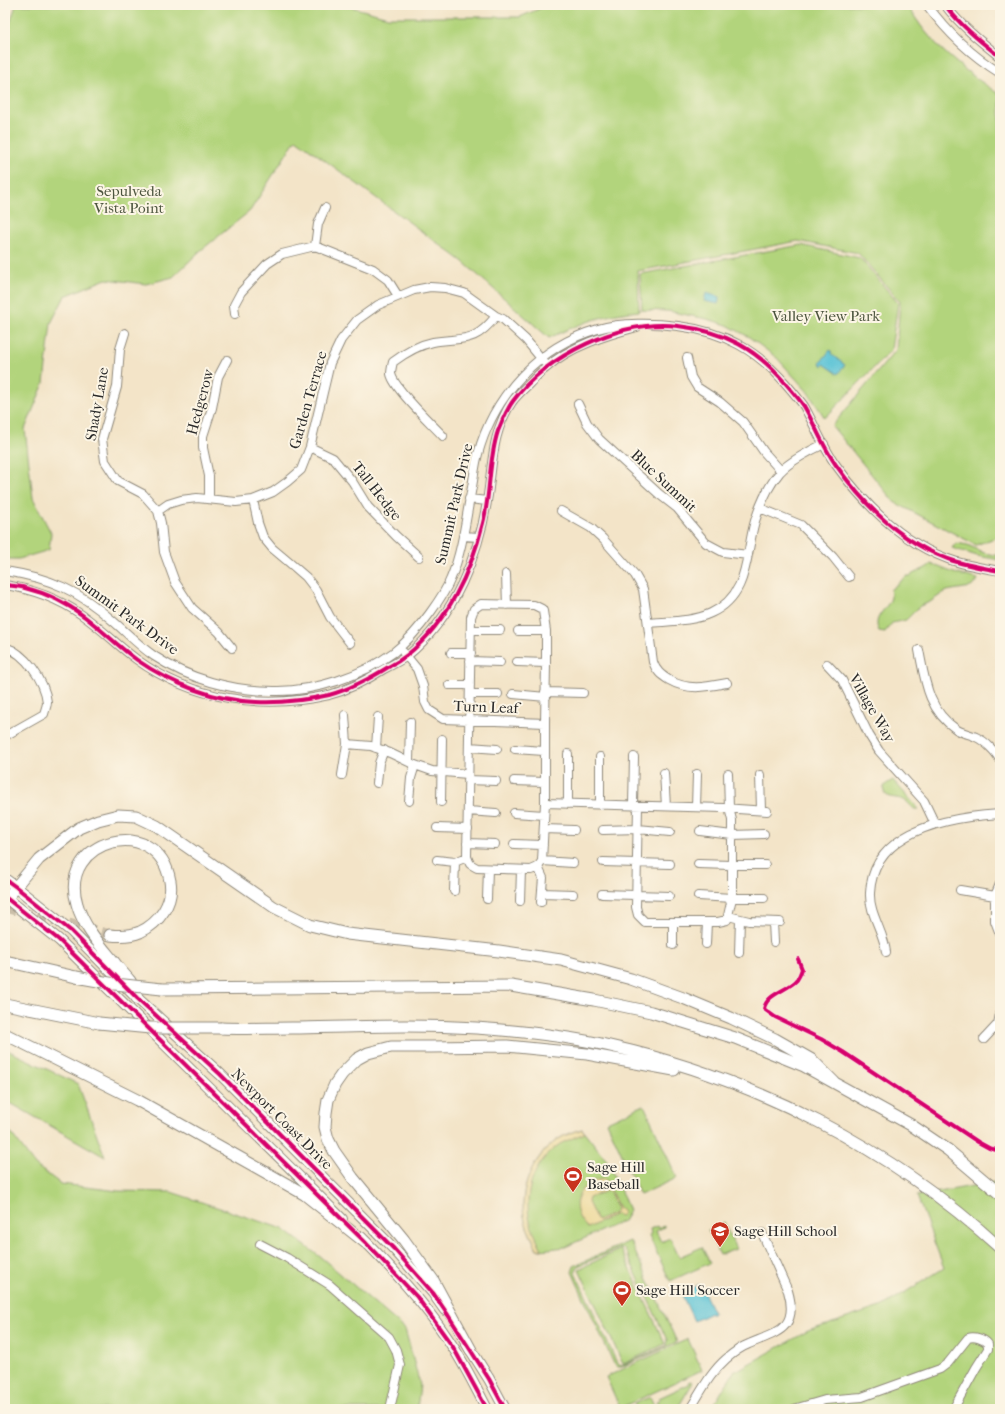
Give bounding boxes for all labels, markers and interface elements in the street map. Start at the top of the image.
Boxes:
park label: Sepulveda Vista Point [93,182,165,217]
park label: Valley View Park [771,307,880,325]
street label: Garden Terrace [285,348,331,451]
street label: Shady Lane [82,365,112,442]
street label: Hedgerow [183,366,218,437]
street label: Summit Park Drive [431,441,477,566]
street label: Blue Summit [627,446,701,517]
street label: Tall Hedge [348,458,406,525]
street label: Summit Park Drive [72,571,183,659]
street label: Village Way [845,670,899,746]
street label: Turn Leaf [453,697,522,717]
street label: Newport Coast Drive [228,1065,337,1174]
place label: Sage Hill Baseball [587,1158,645,1193]
sports icon: Sage Hill Baseball [562,1165,584,1193]
school or university icon: Sage Hill School [709,1220,731,1248]
place label: Sage Hill School [734,1222,837,1240]
sports icon: Sage Hill Soccer [611,1279,633,1307]
place label: Sage Hill Soccer [636,1281,740,1299]

